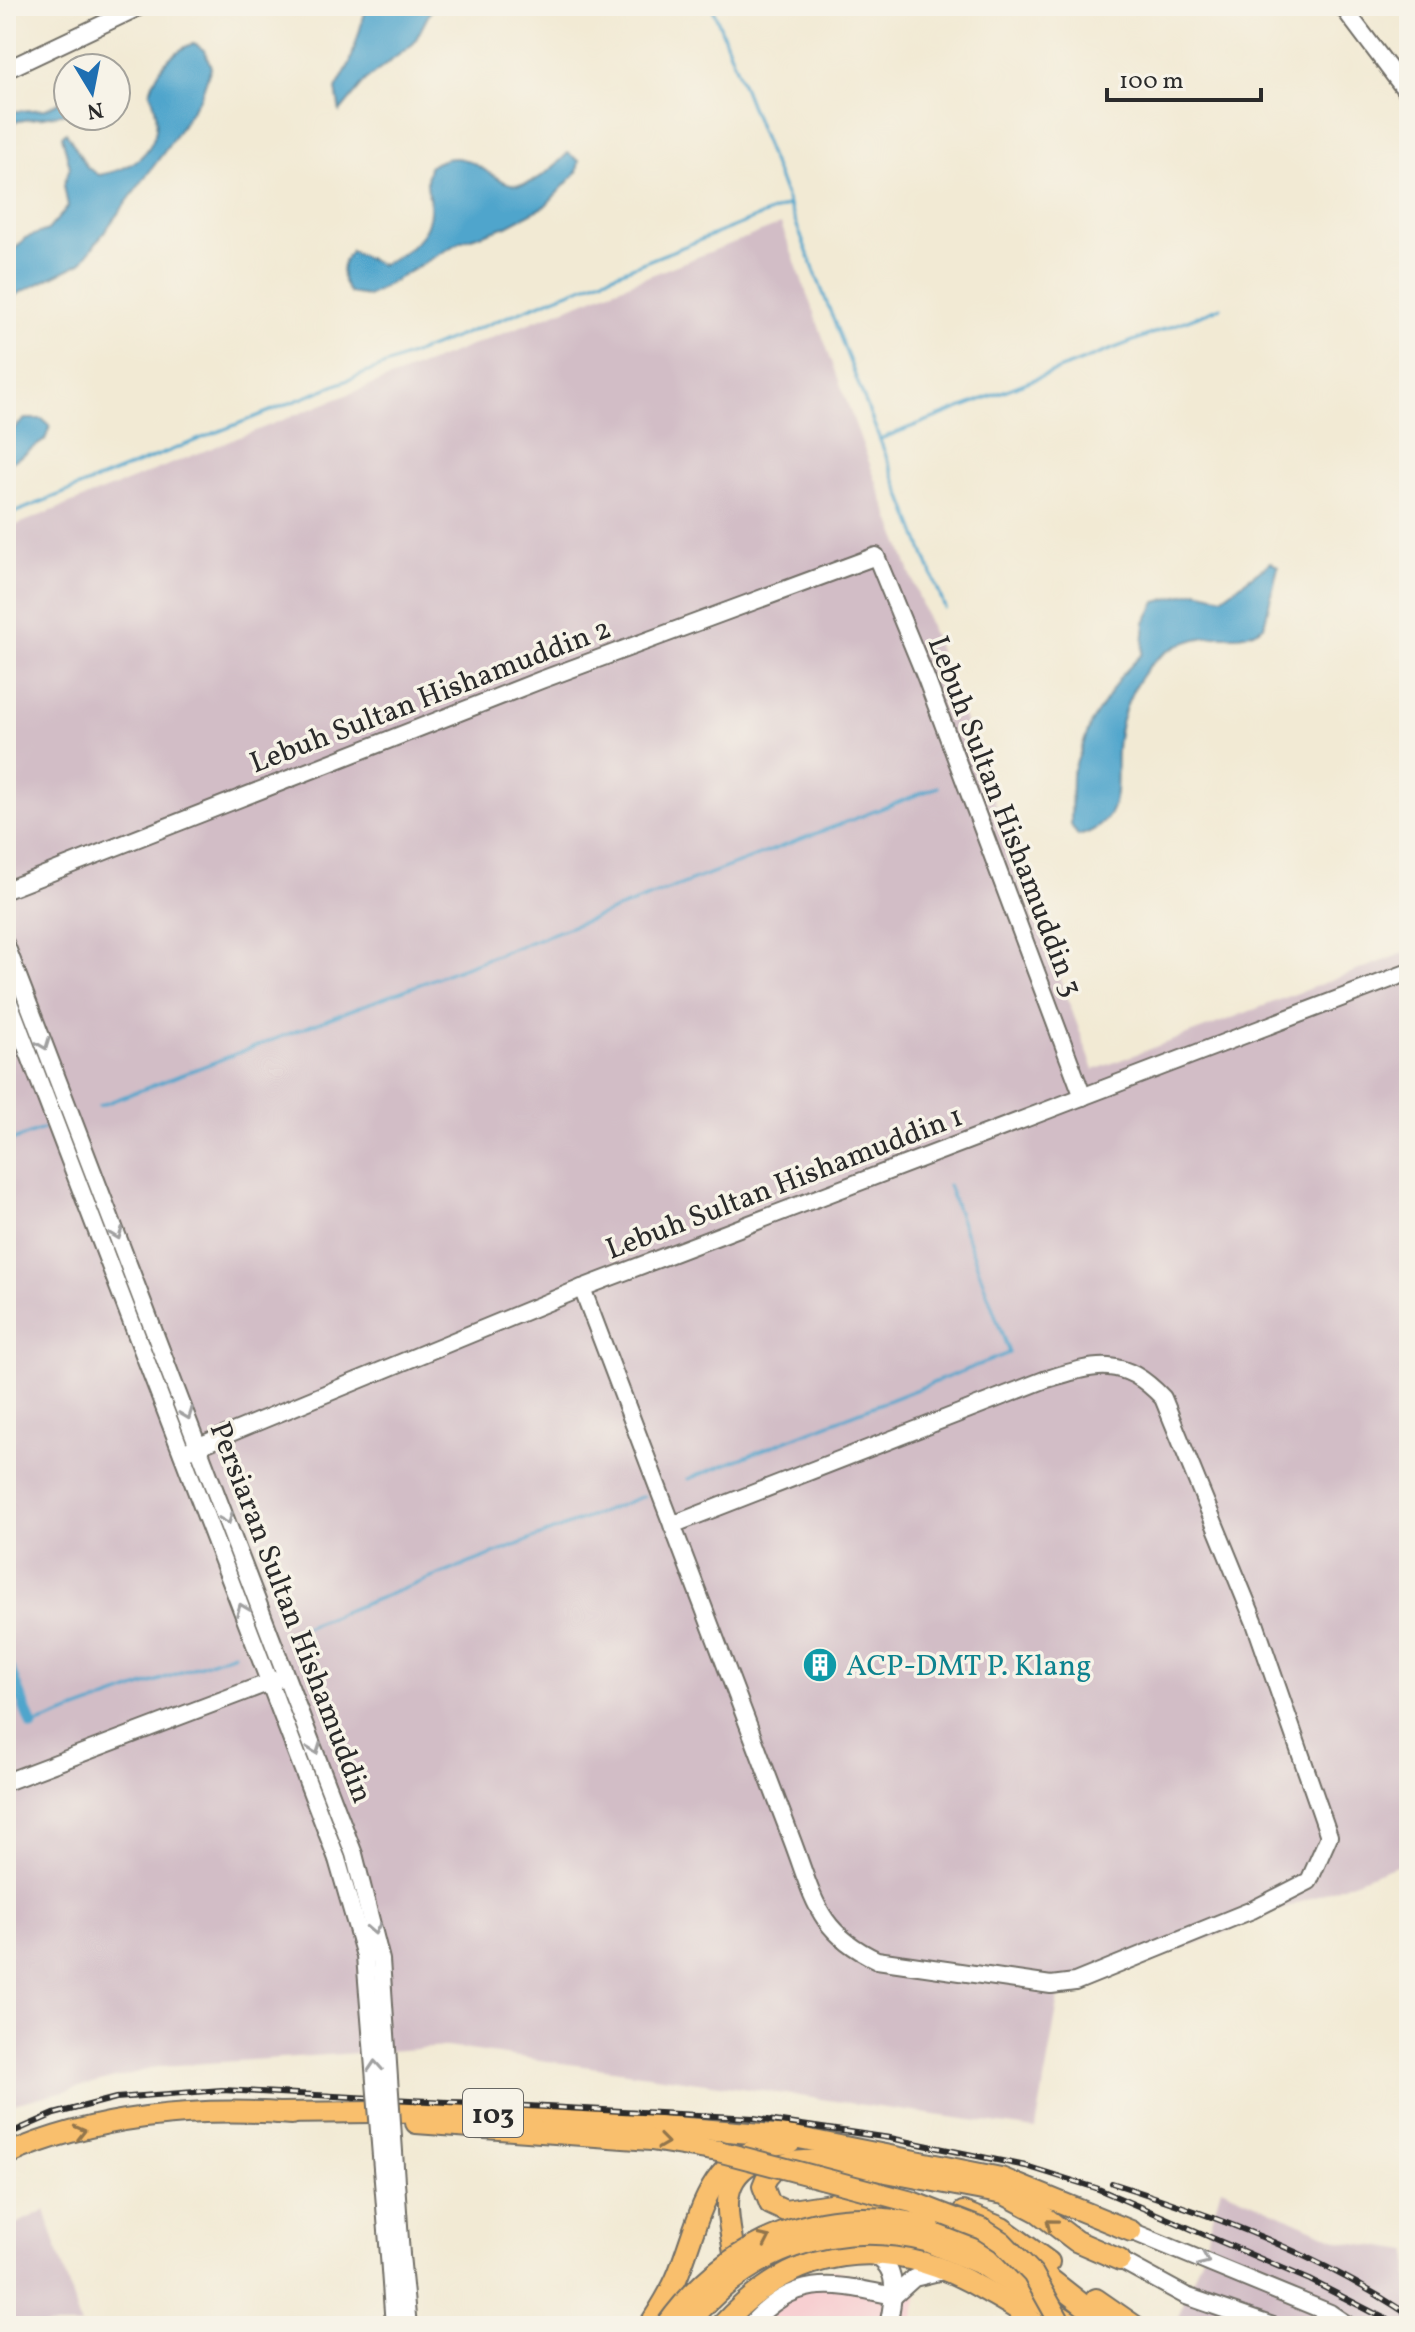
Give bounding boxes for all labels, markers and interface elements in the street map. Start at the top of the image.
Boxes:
north arrow [52,52,132,132]
scale bar [1107,52,1261,102]
text: 100 m [1119,65,1184,99]
text: N [84,93,106,126]
street label: Lebuh Sultan Hishamuddin 2 [244,609,617,785]
street label: Lebuh Sultan Hishamuddin 3 [916,630,1092,1003]
one-way arrow [34,1036,51,1050]
street label: Lebuh Sultan Hishamuddin 1 [600,1096,969,1271]
one-way arrow [107,1226,124,1240]
one-way arrow [177,1406,194,1420]
street label: Persiaran Sultan Hishamuddin [198,1416,382,1809]
one-way arrow [217,1511,234,1525]
one-way arrow [235,1603,252,1617]
building icon: ACP-DMT P. Klang [801,1646,839,1684]
place label: ACP-DMT P. Klang [846,1646,1092,1688]
one-way arrow [305,1741,322,1755]
one-way arrow [365,1922,382,1935]
one-way arrow [367,2059,384,2072]
road number: 103 [463,2089,523,2137]
one-way arrow [73,2124,87,2141]
one-way arrow [656,2133,670,2150]
one-way arrow [1046,2219,1061,2233]
one-way arrow [757,2233,771,2249]
one-way arrow [1196,2250,1210,2266]

